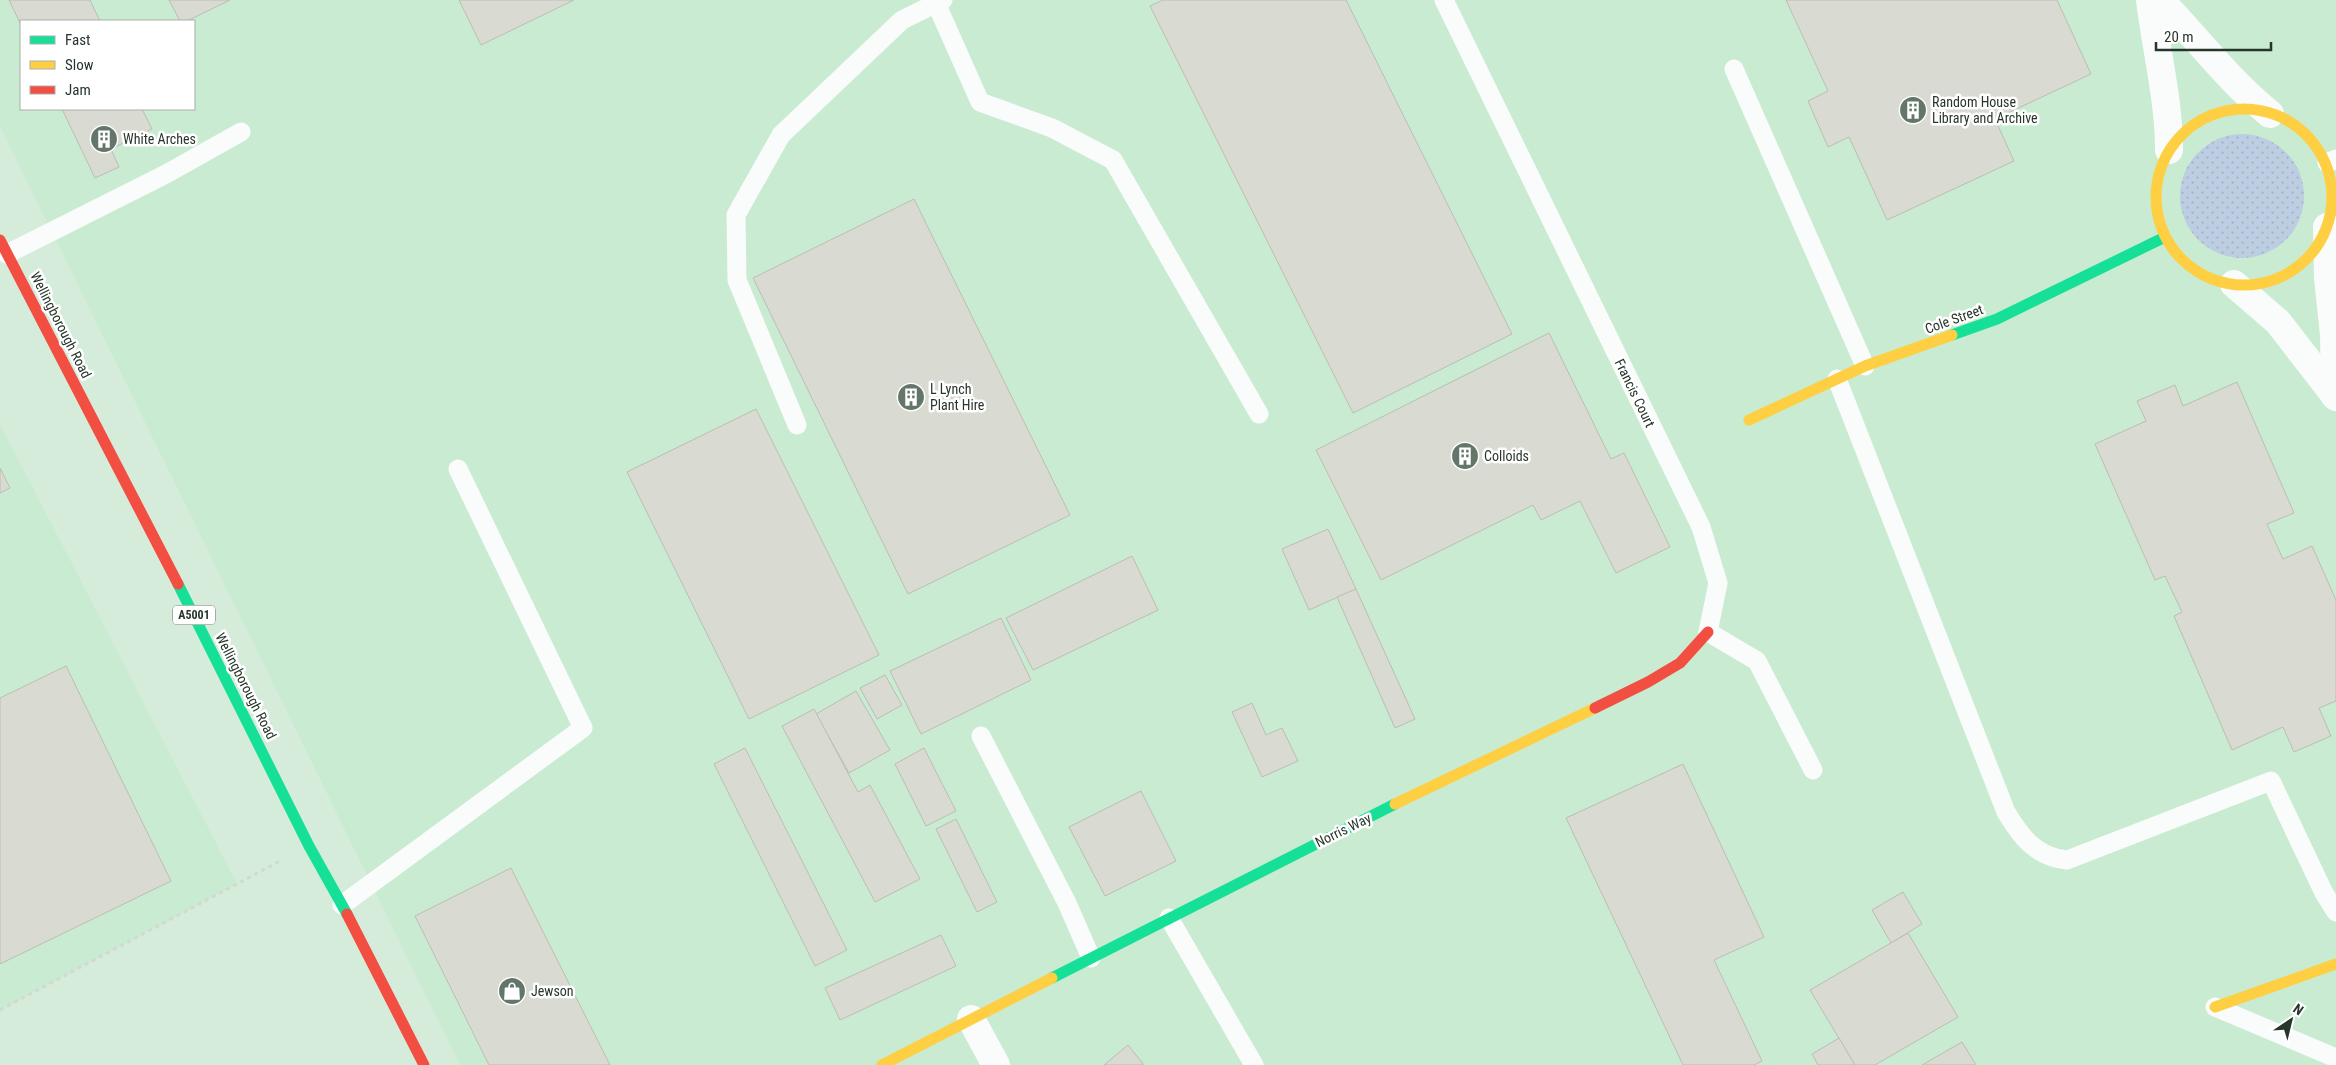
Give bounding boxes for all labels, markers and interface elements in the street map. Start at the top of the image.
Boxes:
legend [20,20,195,110]
scale bar [2156,20,2271,52]
text: 20 m [2164,28,2194,46]
text: Fast [65,31,90,49]
text: Slow [65,56,94,74]
text: Jam [65,81,91,99]
place label: Random House Library and Archive [1932,94,2038,126]
building icon: Random House Library and Archive [1898,95,1928,125]
building icon: White Arches [89,124,119,154]
place label: White Arches [123,131,196,147]
street label: Wellingborough Road [27,269,95,381]
street label: Cole Street [1923,301,1985,337]
street label: Francis Court [1612,356,1658,430]
place label: L Lynch Plant Hire [930,381,985,413]
building icon: L Lynch Plant Hire [896,382,926,412]
building icon: Colloids [1450,441,1480,471]
place label: Colloids [1484,448,1529,464]
road number: A5001 [173,606,215,624]
street label: Wellingborough Road [212,630,280,742]
street label: Norris Way [1313,810,1374,850]
shop icon: Jewson [497,976,527,1006]
place label: Jewson [531,983,574,999]
north arrow [2266,995,2316,1045]
text: N [2290,1000,2307,1018]

